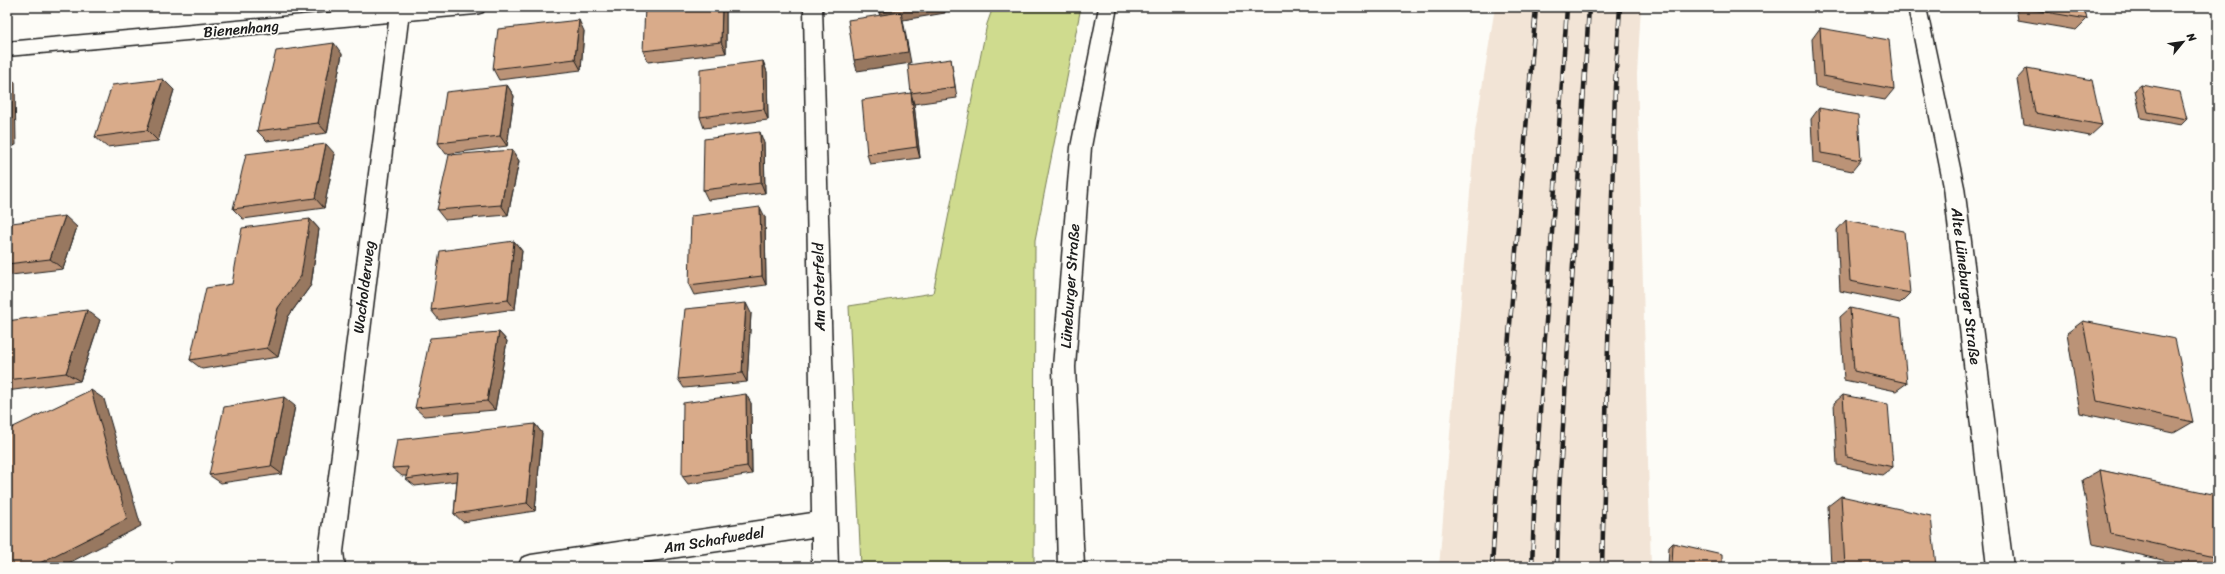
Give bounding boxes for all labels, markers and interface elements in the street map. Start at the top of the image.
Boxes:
street label: Bienenhang [202,13,280,45]
north arrow [2163,22,2203,62]
text: N [2181,29,2202,46]
street label: Alte Lüneburger Straße [1943,205,1989,366]
street label: Lüneburger Straße [1053,222,1087,349]
street label: Wacholderweg [345,239,383,335]
street label: Am Osterfeld [805,242,833,332]
street label: Am Schafwedel [661,519,767,561]

